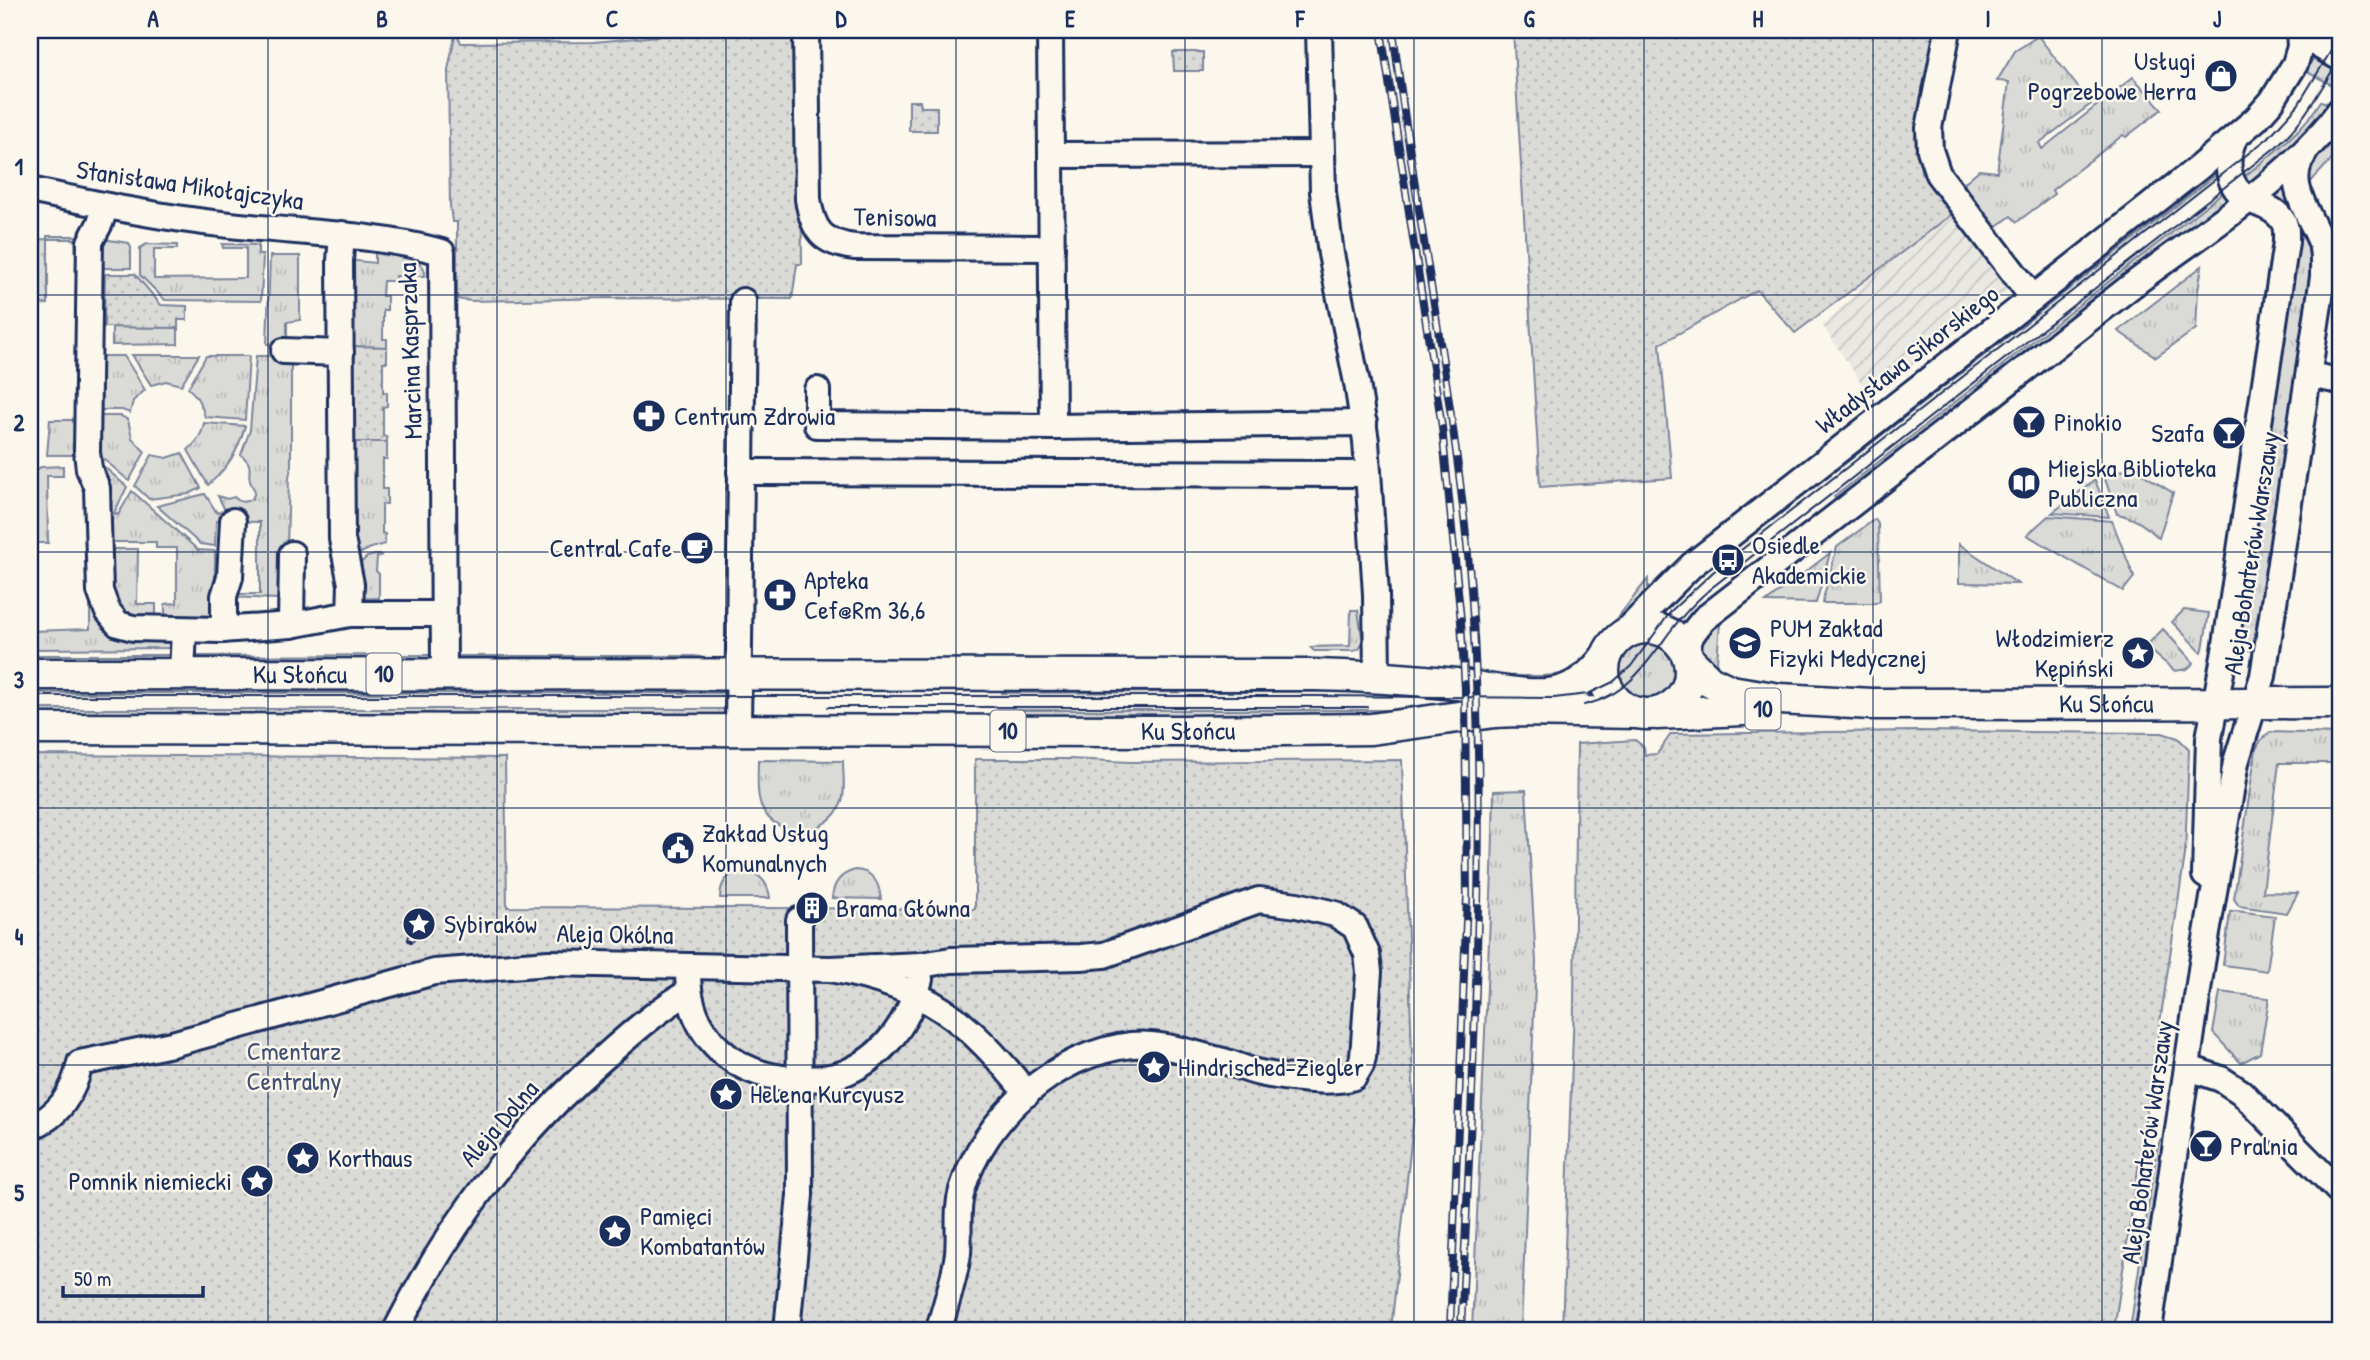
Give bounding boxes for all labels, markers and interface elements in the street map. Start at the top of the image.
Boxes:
text: A [147,3,159,34]
text: B [376,3,388,34]
text: C [606,3,618,34]
text: D [836,3,848,34]
text: E [1065,3,1076,34]
text: F [1295,3,1306,34]
text: G [1523,3,1535,34]
text: H [1753,3,1764,34]
text: I [1985,3,1991,34]
text: J [2213,3,2222,34]
place label: Usługi Pogrzebowe Herra [2028,43,2196,108]
shop icon: Usługi Pogrzebowe Herra [2202,57,2240,95]
text: 1 [15,151,23,182]
street label: Stanisława Mikołajczyka [74,151,306,218]
street label: Tenisowa [853,198,937,235]
street label: Marcina Kasprzaka [389,262,430,440]
street label: Władysława Sikorskiego [1808,276,2006,441]
pharmacy icon: Centrum Zdrowia [630,397,668,435]
place label: Centrum Zdrowia [674,398,835,433]
bar icon: Pinokio [2010,403,2048,441]
place label: Pinokio [2054,404,2122,439]
text: 2 [14,407,25,438]
bar icon: Szafa [2210,414,2248,452]
place label: Szafa [2151,415,2204,450]
street label: Aleja Bohaterów Warszawy [2214,429,2287,677]
place label: Miejska Biblioteka Publiczna [2048,450,2216,515]
library icon: Miejska Biblioteka Publiczna [2005,464,2043,502]
place label: Osiedle Akademickie [1752,527,1867,592]
cafe icon: Central Cafe [678,529,716,567]
place label: Central Cafe [549,530,672,565]
bus stop icon: Osiedle Akademickie [1709,541,1747,579]
place label: Apteka Cef@Rm 36,6 [804,562,925,627]
pharmacy icon: Apteka Cef@Rm 36,6 [761,576,799,614]
place label: PUM Zakład Fizyki Medycznej [1769,610,1927,675]
place label: Włodzimierz Kępiński [1996,620,2114,685]
school or university icon: PUM Zakład Fizyki Medycznej [1726,624,1764,662]
place icon: Włodzimierz Kępiński [2119,634,2157,672]
road number: 10 [366,654,402,694]
street label: Ku Słońcu [253,656,347,691]
text: 3 [14,664,24,695]
street label: Ku Słońcu [2059,685,2154,721]
road number: 10 [1746,688,1780,730]
road number: 10 [990,710,1026,752]
street label: Ku Słońcu [1141,712,1235,748]
place label: Zakład Usług Komunalnych [702,815,829,880]
public building icon: Zakład Usług Komunalnych [659,829,697,867]
building icon: Brama Główna [793,889,831,927]
place label: Brama Główna [836,890,970,925]
place icon: Sybiraków [400,905,438,943]
place label: Sybiraków [444,906,537,941]
street label: Aleja Okólna [556,915,674,952]
text: 4 [15,921,24,952]
street label: Aleja Bohaterów Warszawy [2112,1018,2181,1266]
park label: Cmentarz Centralny [246,1033,342,1098]
place icon: Hindrisched-Ziegler [1135,1048,1173,1086]
place label: Hindrisched-Ziegler [1178,1049,1364,1084]
street label: Aleja Dolna [451,1072,546,1173]
place icon: Helena Kurcyusz [707,1075,745,1113]
place label: Helena Kurcyusz [750,1076,904,1111]
bar icon: Pralnia [2187,1127,2225,1165]
place label: Pralnia [2230,1128,2297,1163]
place icon: Korthaus [284,1139,322,1177]
place label: Korthaus [328,1140,413,1175]
place icon: Pomnik niemiecki [238,1162,276,1200]
place label: Pomnik niemiecki [69,1163,232,1198]
text: 5 [14,1177,24,1208]
place label: Pamięci Kombatantów [640,1198,765,1263]
place icon: Pamięci Kombatantów [596,1212,634,1250]
scale bar [63,1255,203,1299]
text: 50 m [74,1264,111,1293]

